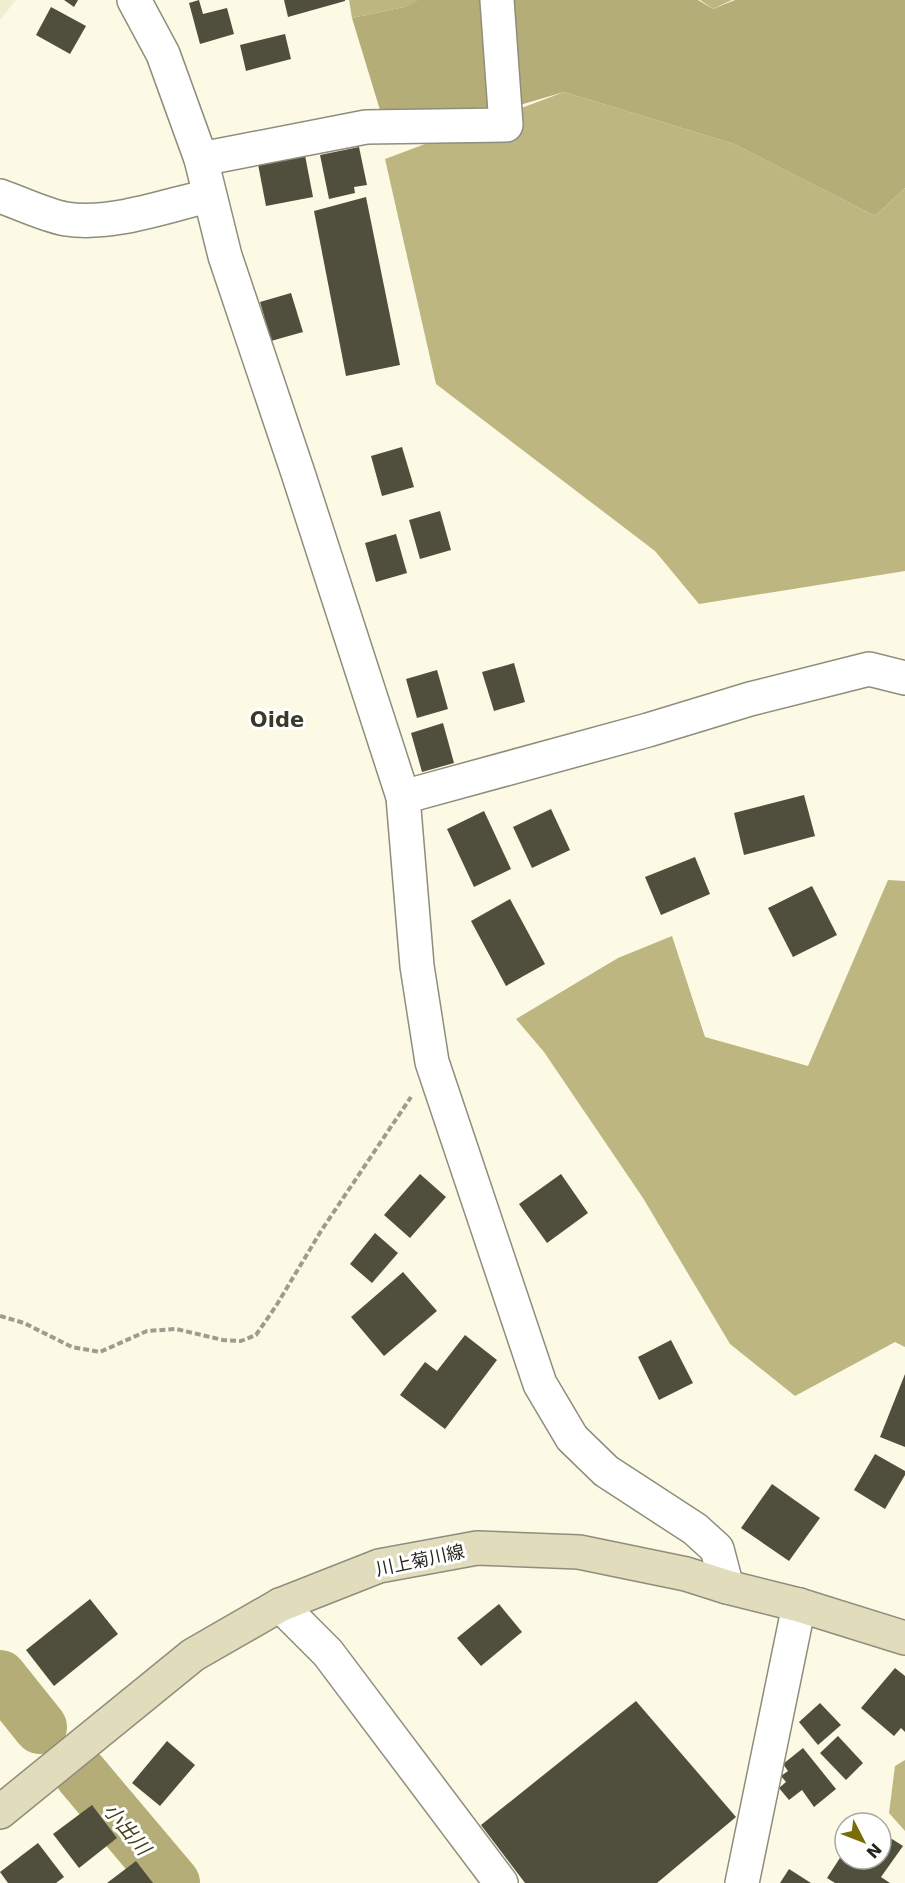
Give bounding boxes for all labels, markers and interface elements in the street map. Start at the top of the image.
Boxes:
district label: Oide [250,708,304,732]
street label: 川上菊川線 [374,1540,466,1580]
water label: 小出川 [99,1798,157,1861]
north arrow [833,1811,893,1871]
text: N [862,1839,885,1862]

